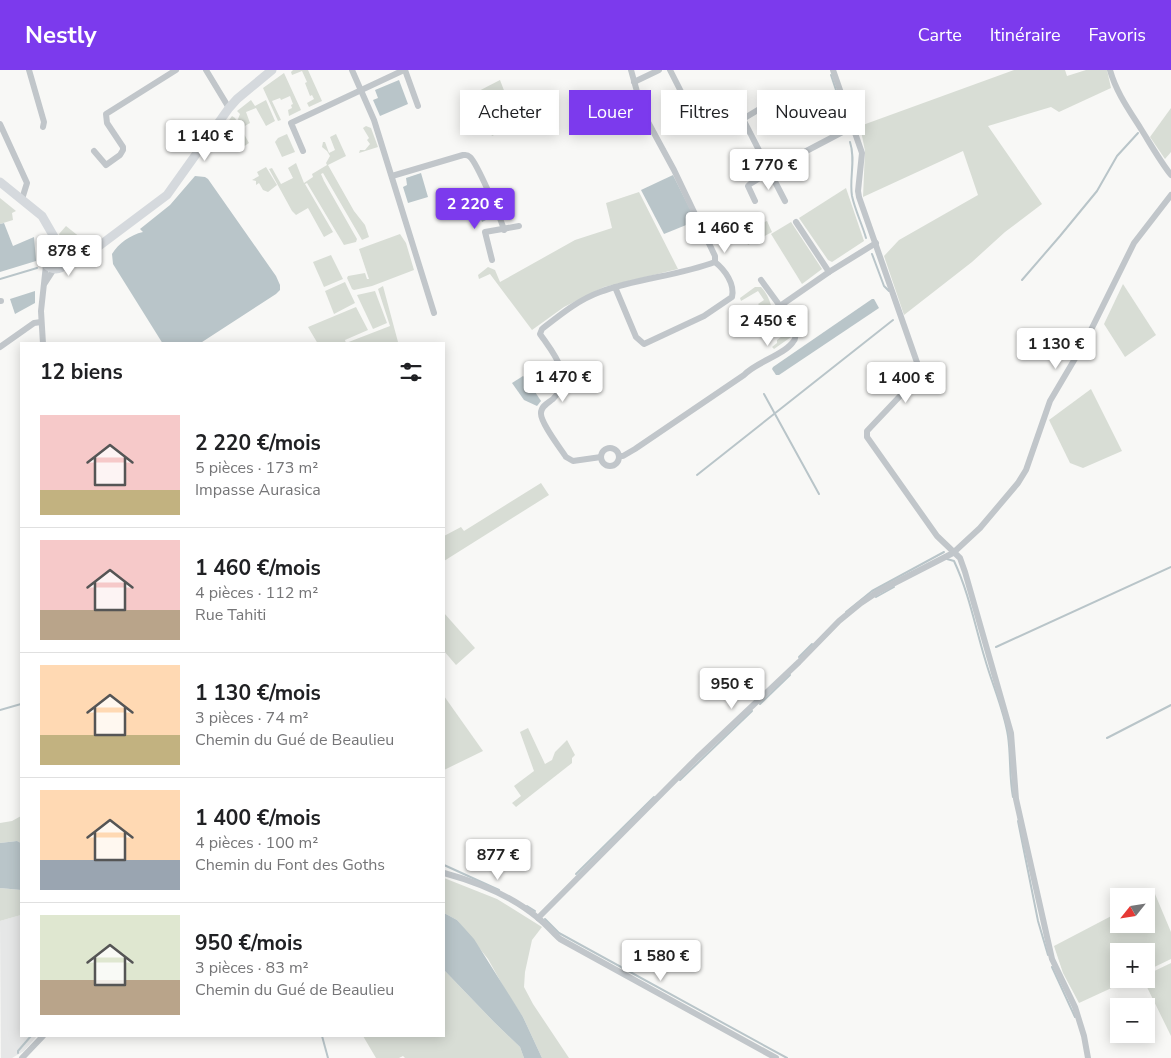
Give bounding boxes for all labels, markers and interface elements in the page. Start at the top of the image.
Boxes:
text: Nestly [25,19,97,51]
text: Carte [918,23,962,47]
text: Itinéraire [990,23,1061,47]
text: Favoris [1089,23,1146,47]
chip: Acheter [460,90,559,135]
chip: Louer [569,90,651,135]
chip: Filtres [661,90,747,135]
chip: Nouveau [757,90,865,135]
pin: 1 140 € [159,119,251,162]
text: 1 140 € [177,125,233,147]
pin: 1 770 € [723,148,815,191]
text: 1 770 € [741,154,797,176]
pin: 2 220 € [429,188,521,230]
text: 2 220 € [447,193,503,215]
pin: 1 460 € [679,212,771,254]
text: 1 460 € [697,217,753,239]
pin: 878 € [34,234,104,277]
text: 878 € [48,240,90,262]
pin: 2 450 € [722,304,814,347]
text: 2 450 € [740,310,796,332]
pin: 1 130 € [1010,328,1102,370]
text: 1 130 € [1028,333,1084,355]
text: 12 biens [40,358,123,386]
icon: filters [397,358,425,386]
pin: 1 470 € [517,360,609,403]
pin: 1 400 € [860,362,952,404]
text: 1 470 € [535,366,591,388]
text: 1 400 € [878,367,934,389]
text: 2 220 €/mois [195,429,321,457]
icon: home [80,435,140,495]
text: 5 pièces · 173 m² [195,457,318,479]
text: Impasse Aurasica [195,479,321,501]
text: 1 460 €/mois [195,554,321,582]
icon: home [80,560,140,620]
text: 4 pièces · 112 m² [195,582,318,604]
text: Rue Tahiti [195,604,266,626]
pin: 950 € [697,668,767,710]
text: 950 € [711,673,753,695]
text: 1 130 €/mois [195,679,321,707]
icon: home [80,685,140,745]
text: 3 pièces · 74 m² [195,707,309,729]
text: Chemin du Gué de Beaulieu [195,729,394,751]
text: 1 400 €/mois [195,804,321,832]
icon: home [80,810,140,870]
text: 4 pièces · 100 m² [195,832,318,854]
pin: 877 € [463,838,533,881]
text: 877 € [477,844,519,866]
text: Chemin du Font des Goths [195,854,385,876]
north arrow [1110,888,1155,932]
map controls [1110,888,1155,1043]
text: 950 €/mois [195,929,303,957]
icon: home [80,935,140,995]
pin: 1 580 € [615,940,707,982]
button: + [1110,943,1155,988]
text: 1 580 € [633,945,689,967]
text: 3 pièces · 83 m² [195,957,309,979]
text: Chemin du Gué de Beaulieu [195,979,394,1001]
button: − [1110,998,1155,1043]

